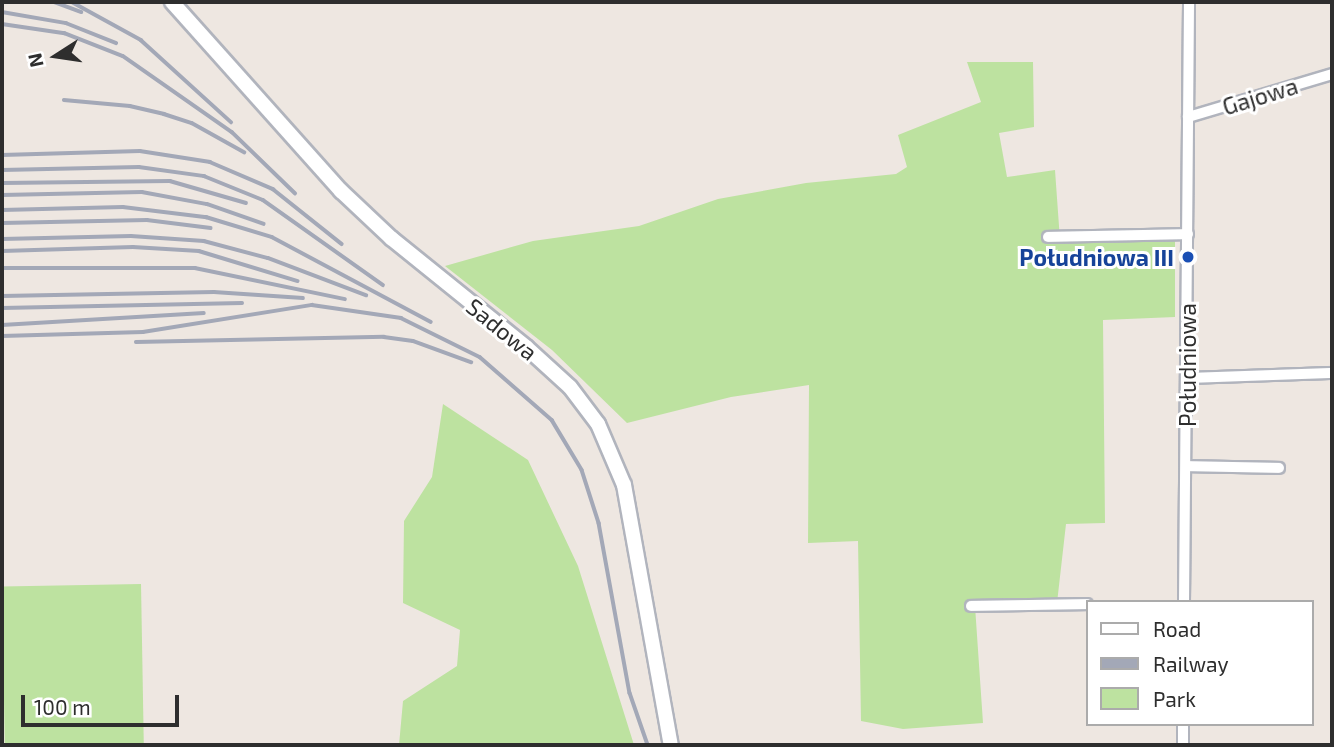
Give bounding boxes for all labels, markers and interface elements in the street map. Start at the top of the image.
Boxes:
north arrow [21,21,91,91]
text: N [22,51,48,70]
street label: Gajowa [1219,71,1301,121]
place label: Południowa III [1019,243,1174,271]
marker: Południowa III [1180,249,1196,265]
street label: Sadowa [461,292,543,366]
street label: Południowa [1173,303,1201,427]
legend [1086,600,1313,726]
text: Road [1153,616,1201,641]
text: Railway [1153,651,1229,676]
scale bar [24,680,182,724]
text: Park [1153,686,1196,711]
text: 100 m [34,694,91,719]

